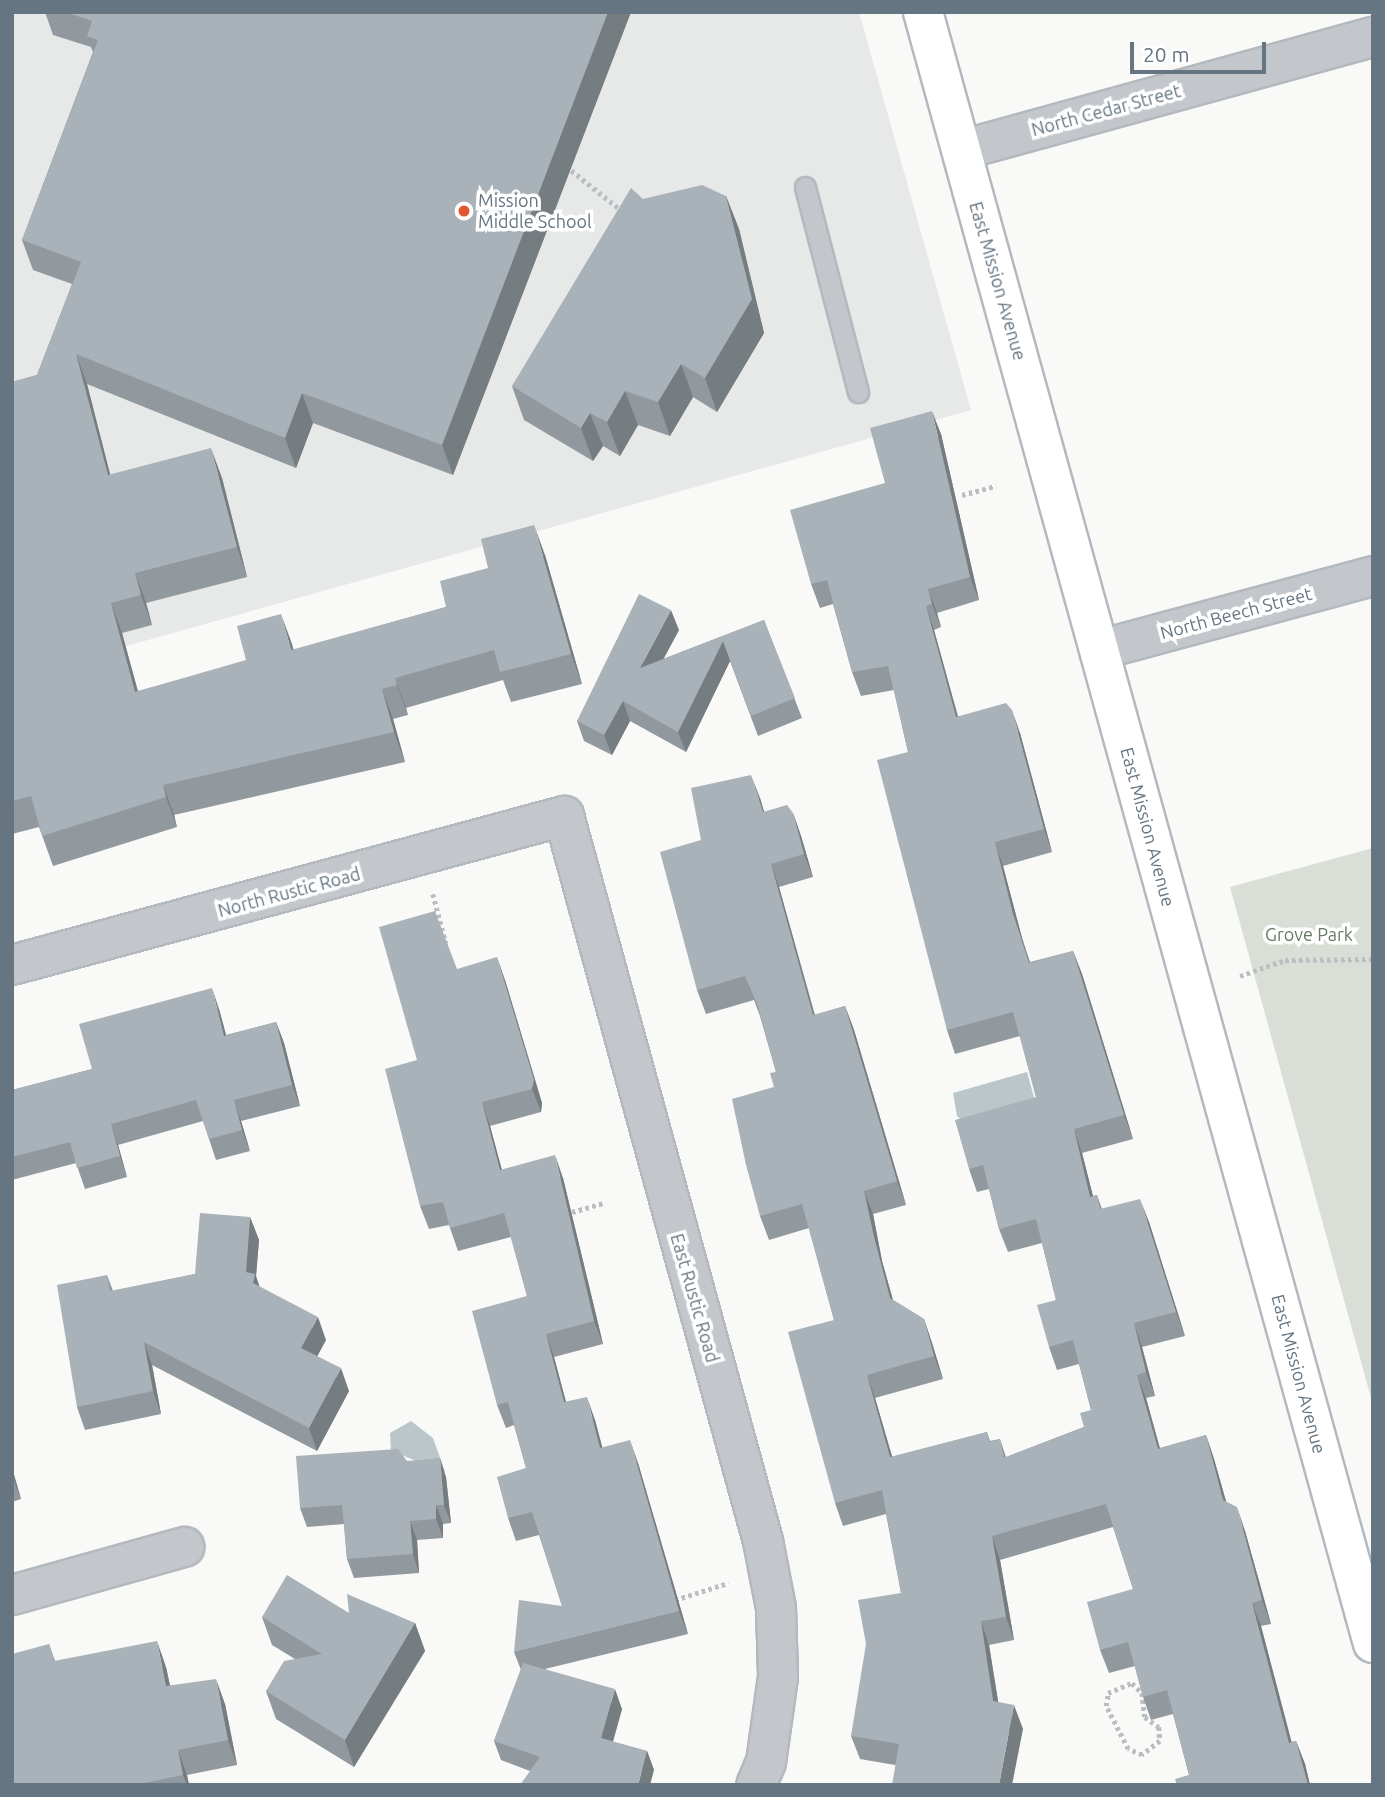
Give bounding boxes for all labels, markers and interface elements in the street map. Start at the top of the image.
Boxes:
scale bar [1133,28,1270,72]
text: 20 m [1143,42,1190,66]
street label: North Cedar Street [1029,80,1183,140]
place label: Mission Middle School [478,190,592,232]
street label: East Mission Avenue [965,199,1031,363]
marker: Mission Middle School [456,203,472,219]
street label: North Beech Street [1158,582,1314,644]
street label: East Mission Avenue [1116,745,1180,909]
street label: North Rustic Road [215,863,363,921]
park label: Grove Park [1265,923,1353,945]
street label: East Rustic Road [666,1231,724,1365]
street label: East Mission Avenue [1267,1292,1331,1456]

